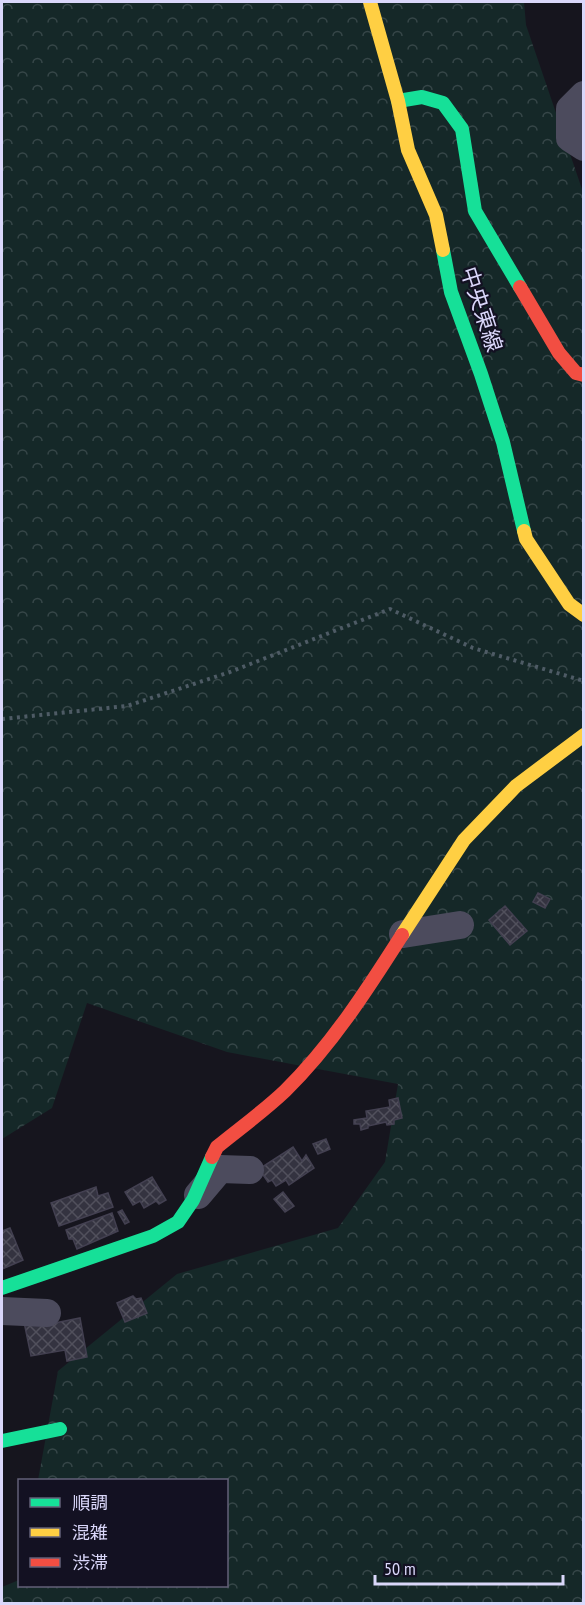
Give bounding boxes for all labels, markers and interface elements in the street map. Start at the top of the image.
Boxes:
street label: 中央東線 [455,263,509,355]
legend [18,1479,228,1587]
text: 順調 [72,1491,108,1514]
text: 混雑 [72,1521,108,1544]
scale bar [375,1548,562,1586]
text: 渋滞 [72,1551,108,1574]
text: 50 m [384,1557,416,1580]

